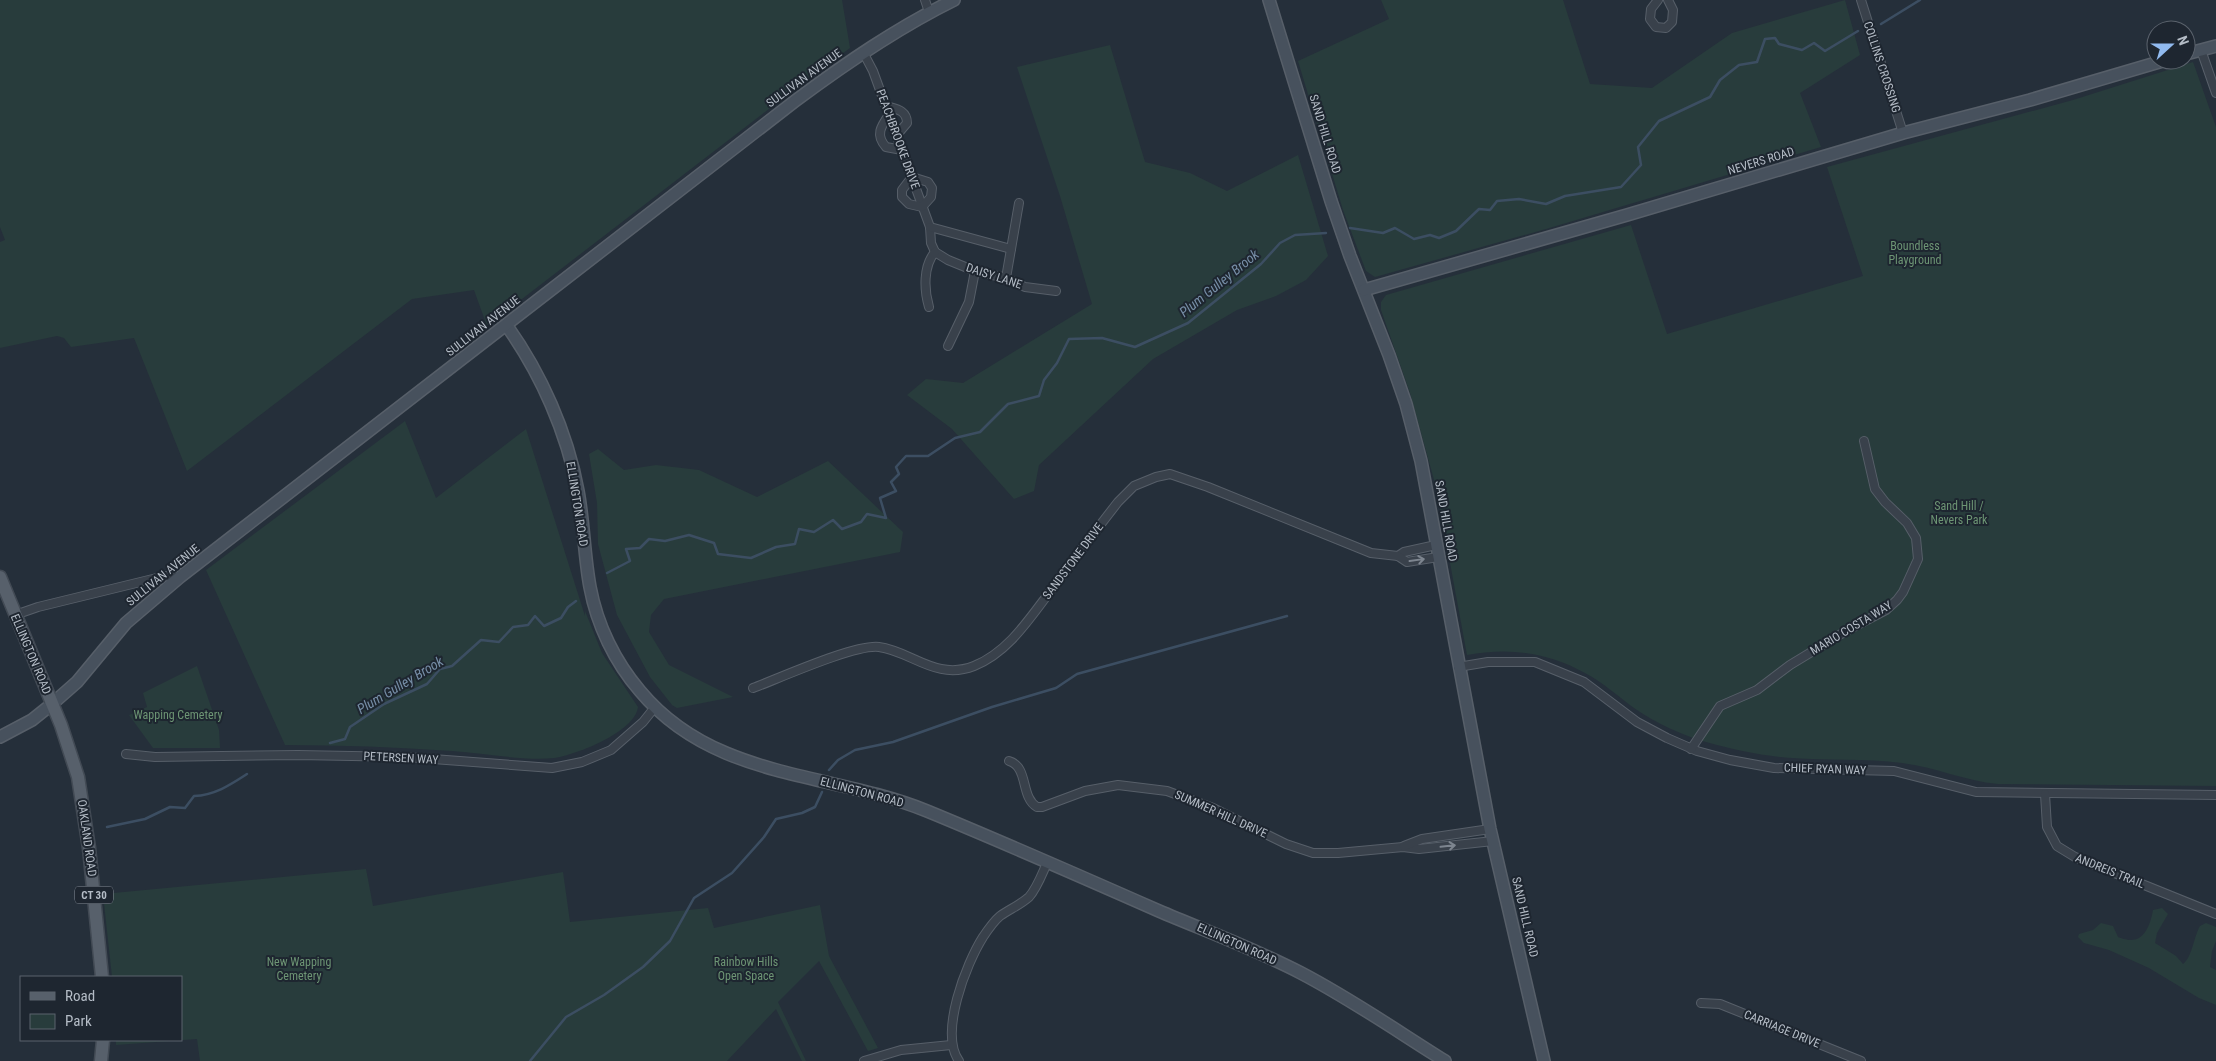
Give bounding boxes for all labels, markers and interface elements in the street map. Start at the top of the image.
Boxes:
street label: COLLINS CROSSING [1861,20,1903,114]
north arrow [2146,20,2196,70]
text: N [2174,33,2192,47]
street label: SULLIVAN AVENUE [763,46,845,110]
street label: PEACHBROOKE DRIVE [873,87,923,191]
street label: SAND HILL ROAD [1306,93,1344,175]
street label: NEVERS ROAD [1726,144,1796,178]
park label: Boundless Playground [1888,239,1942,267]
water label: Plum Gulley Brook [1176,245,1263,320]
street label: DAISY LANE [964,260,1024,292]
street label: SULLIVAN AVENUE [443,293,523,359]
street label: ELLINGTON ROAD [563,461,591,548]
street label: SAND HILL ROAD [1432,479,1460,563]
park label: Sand Hill / Nevers Park [1931,499,1988,527]
street label: SANDSTONE DRIVE [1040,520,1106,602]
street label: SULLIVAN AVENUE [124,541,202,609]
one-way arrow [1409,555,1425,565]
street label: MARIO COSTA WAY [1808,598,1895,658]
street label: ELLINGTON ROAD [8,612,54,696]
water label: Plum Gulley Brook [354,653,447,717]
park label: Wapping Cemetery [134,708,222,722]
street label: PETERSEN WAY [363,749,440,767]
street label: CHIEF RYAN WAY [1784,761,1867,777]
street label: ELLINGTON ROAD [819,774,905,810]
street label: SUMMER HILL DRIVE [1173,787,1269,841]
street label: OAKLAND ROAD [75,799,99,878]
one-way arrow [1440,841,1456,851]
street label: ANDREIS TRAIL [2073,851,2147,891]
street label: SAND HILL ROAD [1509,875,1541,959]
road number: CT 30 [75,886,113,904]
street label: ELLINGTON ROAD [1195,920,1279,968]
park label: New Wapping Cemetery [267,955,331,983]
park label: Rainbow Hills Open Space [714,955,778,983]
legend [20,976,182,1041]
text: Road [65,987,95,1005]
street label: CARRIAGE DRIVE [1742,1007,1822,1051]
text: Park [65,1012,92,1030]

